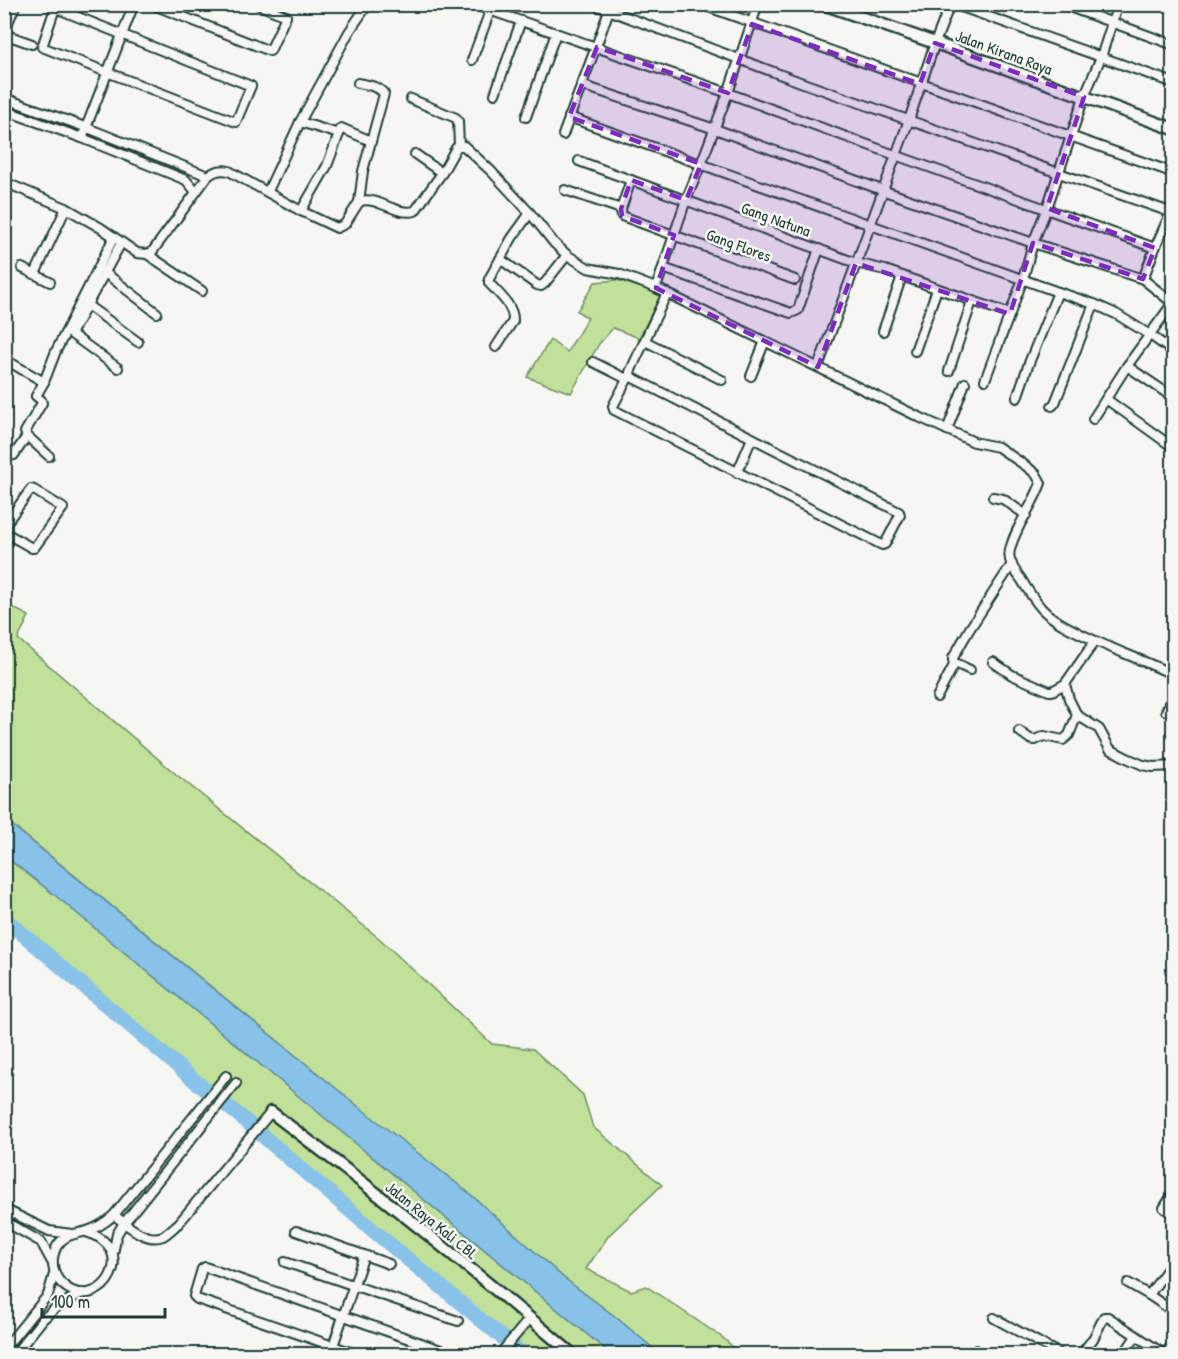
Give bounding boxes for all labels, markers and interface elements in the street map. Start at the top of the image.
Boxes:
street label: Jalan Kirana Raya [952,24,1056,80]
street label: Gang Natuna [738,196,814,242]
street label: Gang Flores [704,223,774,267]
street label: Jalan Raya Kali CBL [381,1176,483,1264]
scale bar [42,1281,165,1319]
text: 100 m [51,1289,90,1314]

